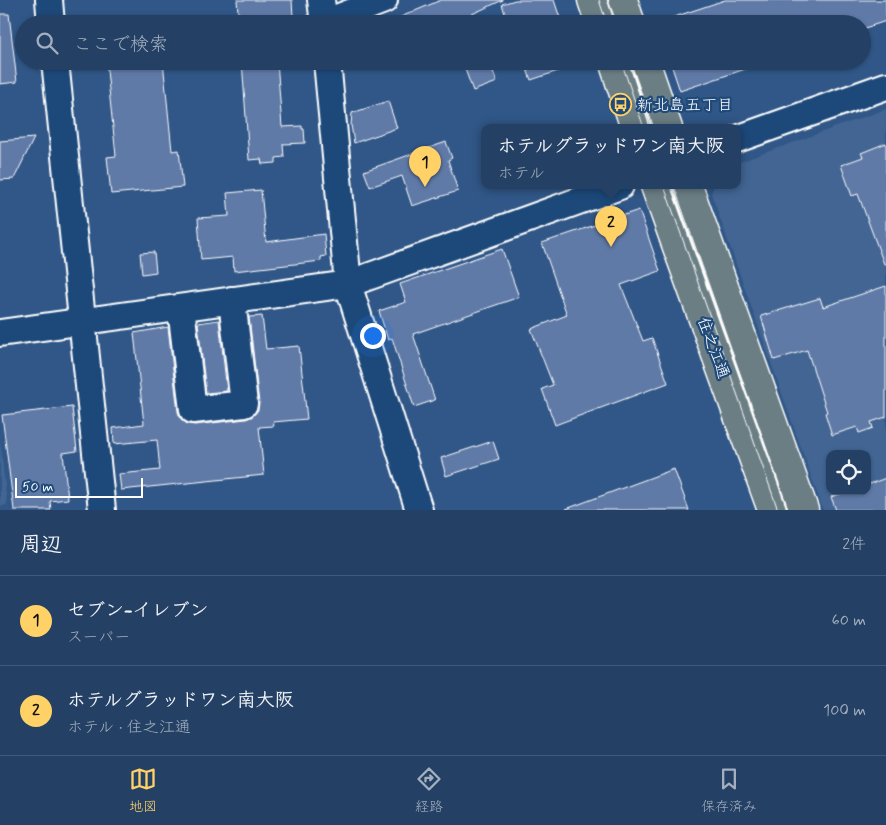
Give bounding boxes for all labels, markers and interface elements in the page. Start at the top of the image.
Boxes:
search box [15,15,871,70]
icon: search [33,29,61,57]
text: ここで検索 [73,32,168,57]
bus stop icon: 新北島五丁目 [609,93,633,117]
place label: 新北島五丁目 [637,95,733,116]
popup [481,124,741,189]
text: ホテルグラッドワン南大阪 [498,134,724,159]
pin: 1 [409,146,441,187]
text: ホテル [498,163,545,184]
pin: 2 [595,206,627,247]
street label: 住之江通 [692,314,734,382]
your location [360,323,386,349]
map controls [826,450,871,495]
button: locate [826,450,871,495]
scale bar [15,475,142,498]
text: 50 m [22,478,53,496]
text: 周辺 [20,531,62,559]
text: 2件 [842,534,866,555]
text: セブン-イレブン [67,598,209,623]
text: 1 [32,610,40,631]
text: 60 m [832,610,866,631]
text: スーパー [67,627,130,648]
text: ホテルグラッドワン南大阪 [67,688,294,713]
text: 2 [32,700,40,721]
text: 100 m [823,700,866,721]
text: ホテル · 住之江通 [67,717,191,738]
tab: 地図 [129,765,157,816]
tab: 経路 [415,765,443,816]
tab: 保存済み [701,765,757,816]

